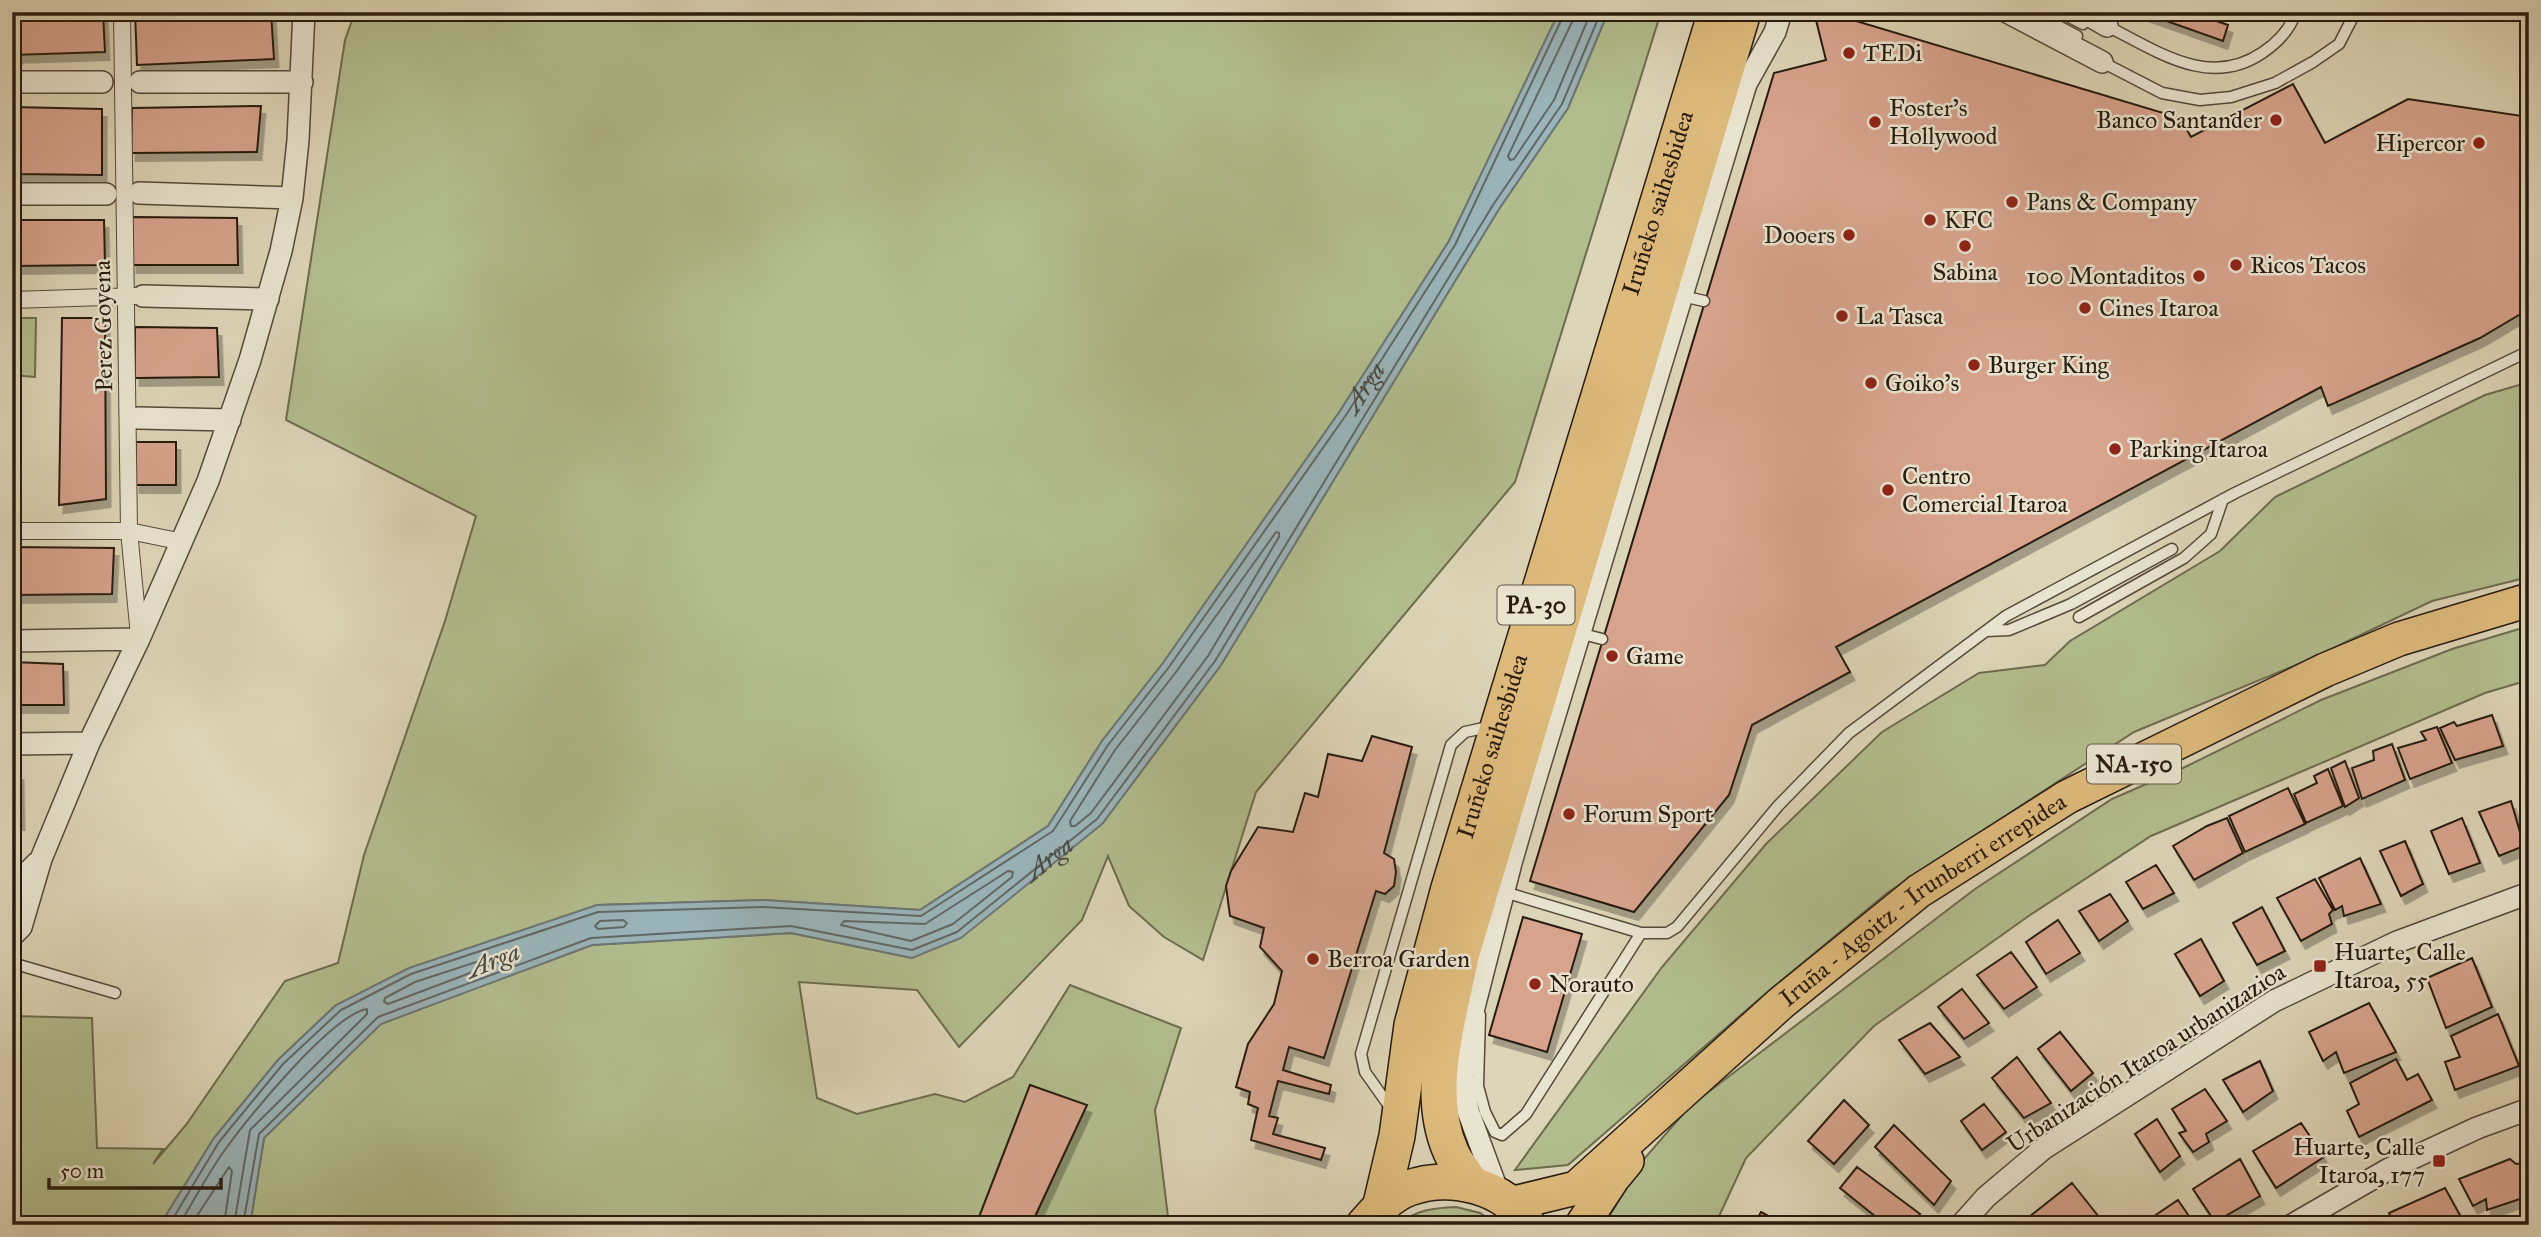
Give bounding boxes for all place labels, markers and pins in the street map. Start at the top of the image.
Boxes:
place label: TEDi [1863,38,1923,68]
marker: TEDi [1841,45,1857,61]
place label: Foster's Hollywood [1889,93,1998,151]
place label: Banco Santander [2096,105,2262,135]
marker: Banco Santander [2268,112,2284,128]
marker: Foster's Hollywood [1867,114,1883,130]
place label: Hipercor [2375,128,2465,158]
marker: Hipercor [2471,135,2487,151]
place label: Pans & Company [2026,187,2197,217]
marker: Pans & Company [2004,194,2020,210]
place label: KFC [1944,205,1993,235]
marker: KFC [1922,212,1938,228]
place label: Dooers [1764,220,1835,250]
marker: Dooers [1841,227,1857,243]
marker: Sabina [1957,238,1973,254]
place label: Ricos Tacos [2250,250,2366,280]
place label: Sabina [1932,257,1998,287]
marker: Ricos Tacos [2228,257,2244,273]
place label: 100 Montaditos [2026,261,2185,291]
marker: 100 Montaditos [2191,268,2207,284]
place label: Cines Itaroa [2099,293,2219,323]
marker: Cines Itaroa [2077,300,2093,316]
place label: La Tasca [1856,301,1944,331]
marker: La Tasca [1834,308,1850,324]
place label: Burger King [1988,350,2110,380]
marker: Burger King [1966,357,1982,373]
place label: Goiko's [1885,368,1959,398]
marker: Goiko's [1863,375,1879,391]
place label: Parking Itaroa [2129,434,2269,464]
marker: Parking Itaroa [2107,441,2123,457]
place label: Centro Comercial Itaroa [1902,461,2069,519]
marker: Centro Comercial Itaroa [1880,482,1896,498]
place label: Game [1626,641,1684,671]
marker: Game [1604,648,1620,664]
place label: Forum Sport [1583,799,1714,829]
marker: Forum Sport [1561,806,1577,822]
place label: Huarte, Calle Itaroa, 55 [2334,937,2466,995]
place label: Berroa Garden [1327,944,1470,974]
marker: Berroa Garden [1305,951,1321,967]
marker: Huarte, Calle Itaroa, 55 [2312,958,2328,974]
place label: Norauto [1549,969,1634,999]
marker: Norauto [1527,976,1543,992]
place label: Huarte, Calle Itaroa, 177 [2293,1132,2425,1190]
marker: Huarte, Calle Itaroa, 177 [2431,1153,2447,1169]

